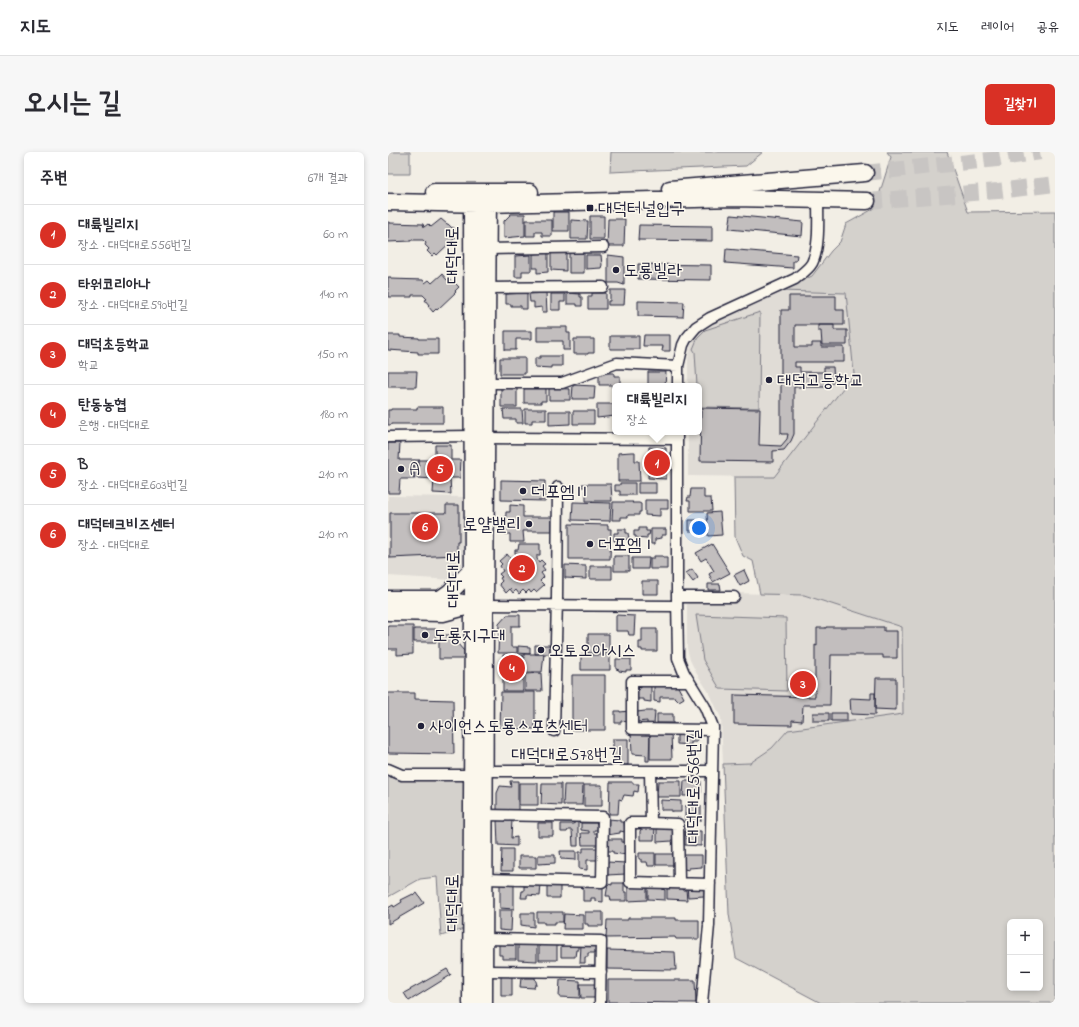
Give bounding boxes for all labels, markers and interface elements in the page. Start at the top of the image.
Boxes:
text: 지도 [20,14,51,41]
text: 지도 [936,17,959,38]
text: 레이어 [981,17,1014,38]
text: 공유 [1036,17,1059,38]
text: 오시는 길 [24,84,121,125]
button: 길찾기 [985,84,1055,125]
text: 주변 [40,166,67,191]
text: 6개 결과 [308,169,348,188]
place label: 대덕터널입구 [598,197,685,223]
marker: 대덕터널입구 [585,203,595,213]
text: 대륙빌리지 [78,214,138,236]
text: 1 [51,225,55,244]
text: 60 m [323,225,348,244]
street label: 대덕대로 [441,226,467,284]
text: 장소 · 대덕대로556번길 [78,236,192,255]
place label: 도룡빌라 [624,259,682,285]
marker: 도룡빌라 [611,265,621,275]
text: 타워코리아나 [78,274,150,296]
text: 2 [50,285,56,304]
text: 140 m [320,285,348,304]
text: 장소 · 대덕대로590번길 [78,296,188,315]
text: 대덕초등학교 [78,334,150,356]
text: 3 [50,345,56,364]
text: 150 m [317,345,348,364]
text: 학교 [78,356,99,375]
place label: 대덕고등학교 [777,369,864,395]
marker: 대덕고등학교 [764,375,774,385]
popup [612,383,702,435]
text: 대륙빌리지 [627,389,687,411]
text: 탄동농협 [78,394,126,416]
text: 4 [50,405,56,424]
text: 180 m [320,405,348,424]
text: 장소 [627,411,648,430]
text: 은행 · 대덕대로 [78,416,150,435]
pin: 1 [644,448,670,478]
text: B [78,454,88,476]
pin: 5 [427,454,453,484]
place label: A [409,458,420,484]
marker: A [396,464,406,474]
text: 5 [49,465,57,484]
text: 210 m [318,465,348,484]
text: 장소 · 대덕대로603번길 [78,476,188,495]
place label: 더포엠Ⅱ [531,480,589,506]
marker: 더포엠Ⅱ [518,486,528,496]
pin: 6 [412,512,438,542]
place label: 로얄밸리 [463,513,521,539]
text: 대덕테크비즈센터 [78,514,175,536]
your location [689,518,709,538]
marker: 로얄밸리 [524,519,534,529]
text: 6 [50,525,56,544]
text: 210 m [318,525,348,544]
place label: 더포엠Ⅰ [598,533,656,559]
text: 장소 · 대덕대로 [78,536,150,555]
marker: 더포엠Ⅰ [585,539,595,549]
street label: 대덕대로 [442,550,468,608]
pin: 2 [509,553,535,583]
place label: 도룡지구대 [433,624,505,650]
marker: 도룡지구대 [420,630,430,640]
place label: 오토오아시스 [549,639,636,665]
marker: 오토오아시스 [536,645,546,655]
pin: 4 [499,653,525,683]
pin: 3 [790,669,816,699]
place label: 사이언스도룡스포츠센터 [429,715,588,741]
marker: 사이언스도룡스포츠센터 [416,721,426,731]
street label: 대덕대로556번길 [682,728,708,844]
street label: 대덕대로578번길 [511,743,623,769]
street label: 대덕대로 [441,874,467,932]
map controls [1007,919,1043,991]
button: + [1007,919,1043,955]
button: − [1007,955,1043,991]

